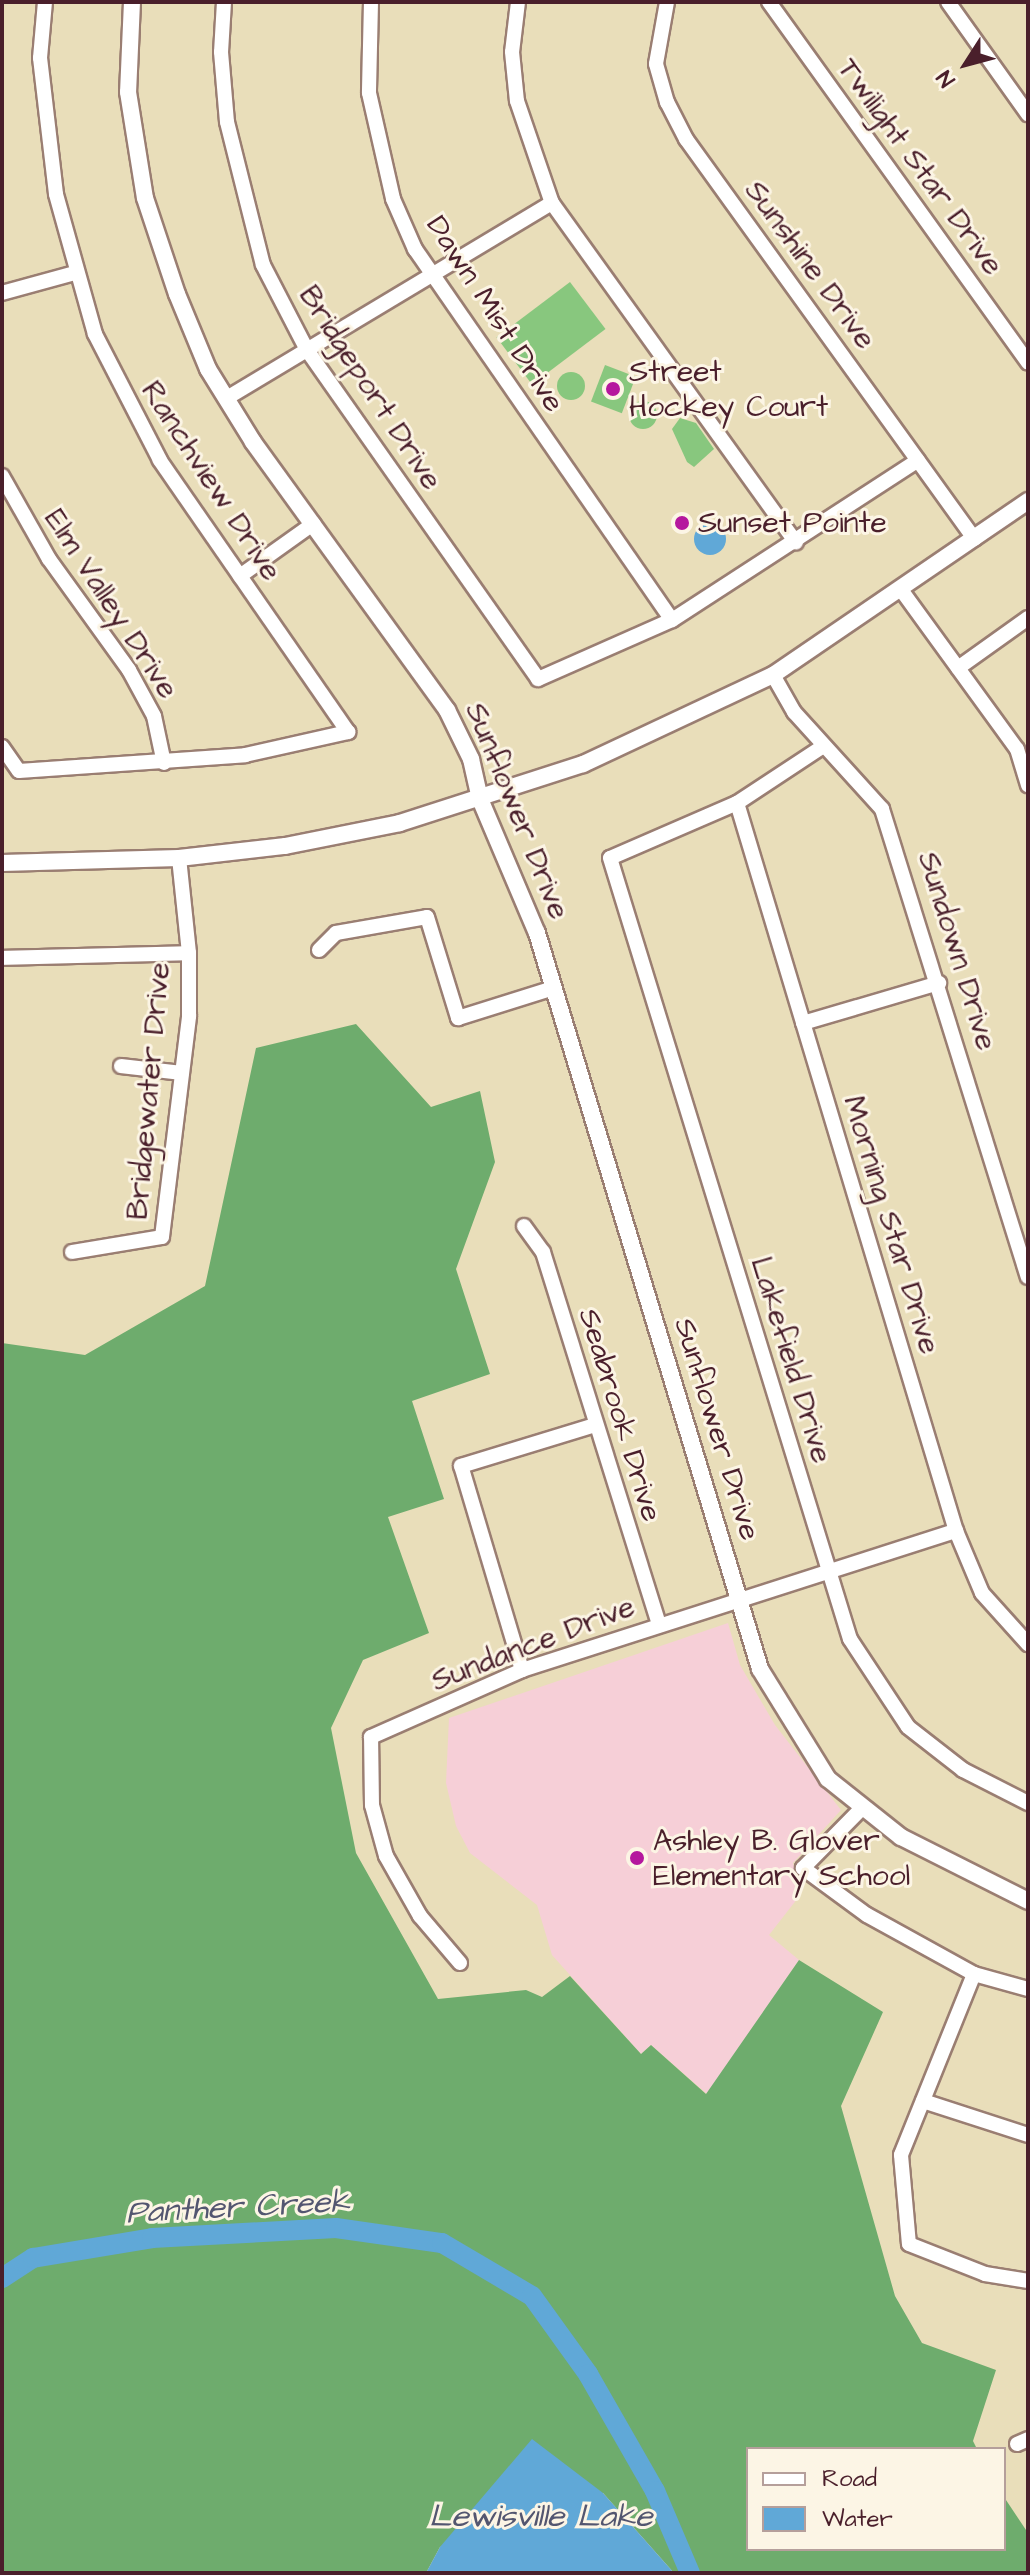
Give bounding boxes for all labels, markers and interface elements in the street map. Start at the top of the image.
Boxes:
north arrow [926,24,1006,104]
street label: Twilight Star Drive [829,52,1011,282]
text: N [930,64,963,93]
street label: Sunshine Drive [737,174,883,356]
street label: Dawn Mist Drive [418,209,572,419]
street label: Bridgeport Drive [291,279,449,497]
place label: Street Hockey Court [629,354,828,424]
street label: Ranchview Drive [133,375,289,587]
marker: Street Hockey Court [604,380,622,398]
street label: Elm Valley Drive [36,503,186,705]
place label: Sunset Pointe [698,505,887,541]
marker: Sunset Pointe [673,514,691,532]
street label: Sunflower Drive [457,697,577,925]
street label: Sundown Drive [910,848,1004,1054]
street label: Bridgewater Drive [120,961,178,1221]
street label: Morning Star Drive [835,1092,947,1358]
street label: Lakefield Drive [743,1253,839,1467]
street label: Seabrook Drive [571,1304,669,1526]
street label: Sunflower Drive [666,1314,768,1544]
street label: Sundance Drive [426,1589,640,1699]
place label: Ashley B. Glover Elementary School [653,1823,910,1894]
marker: Ashley B. Glover Elementary School [628,1849,646,1867]
water label: Panther Creek [125,2183,351,2233]
legend [746,2447,1006,2551]
text: Road [822,2462,877,2496]
water label: Lewisville Lake [429,2498,653,2536]
text: Water [822,2502,893,2536]

